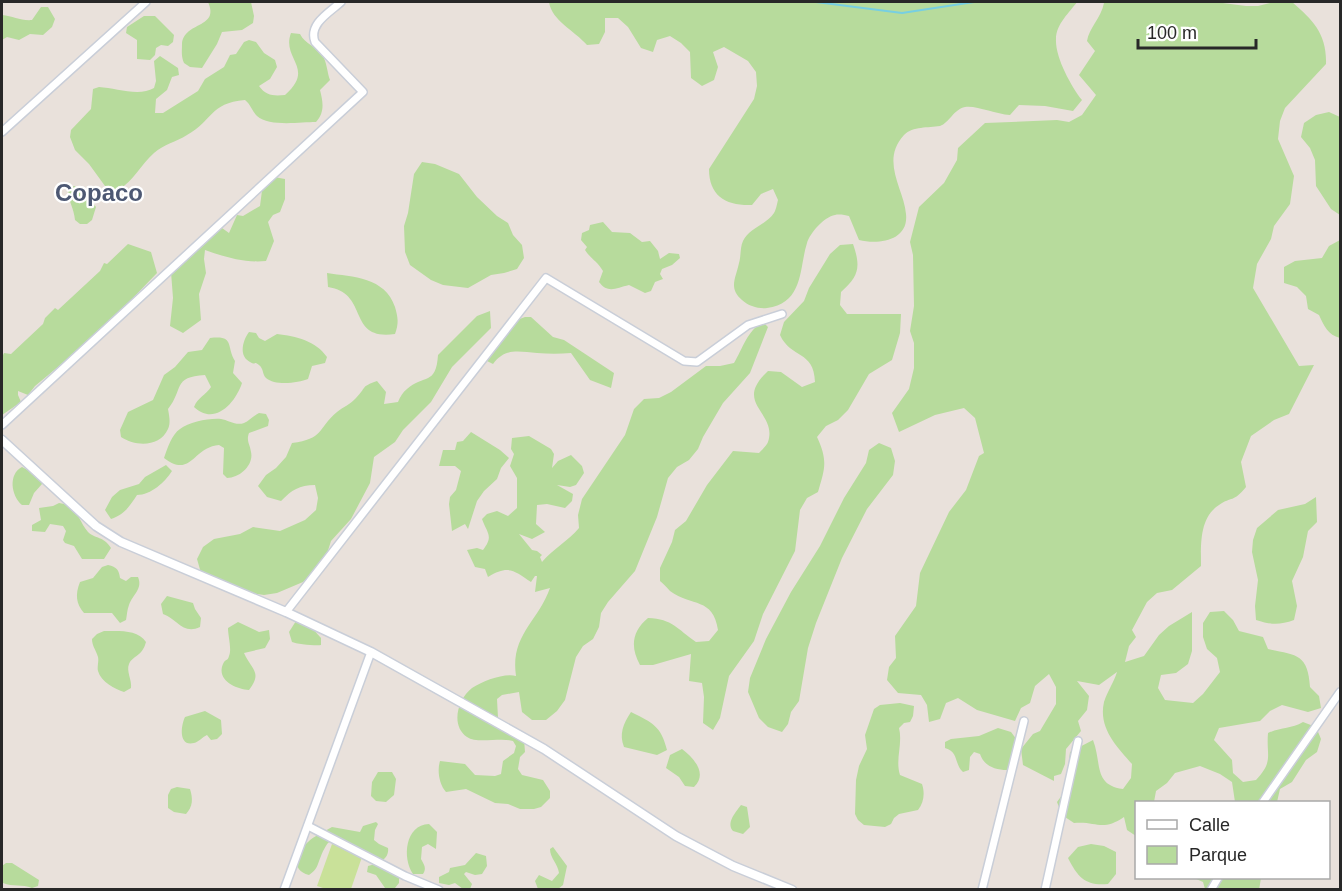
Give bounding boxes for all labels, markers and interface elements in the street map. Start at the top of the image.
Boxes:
scale bar [1138,12,1256,50]
text: 100 m [1147,23,1197,43]
district label: Copaco [55,179,143,206]
legend [1135,801,1330,879]
text: Calle [1189,815,1230,835]
text: Parque [1189,845,1247,865]

